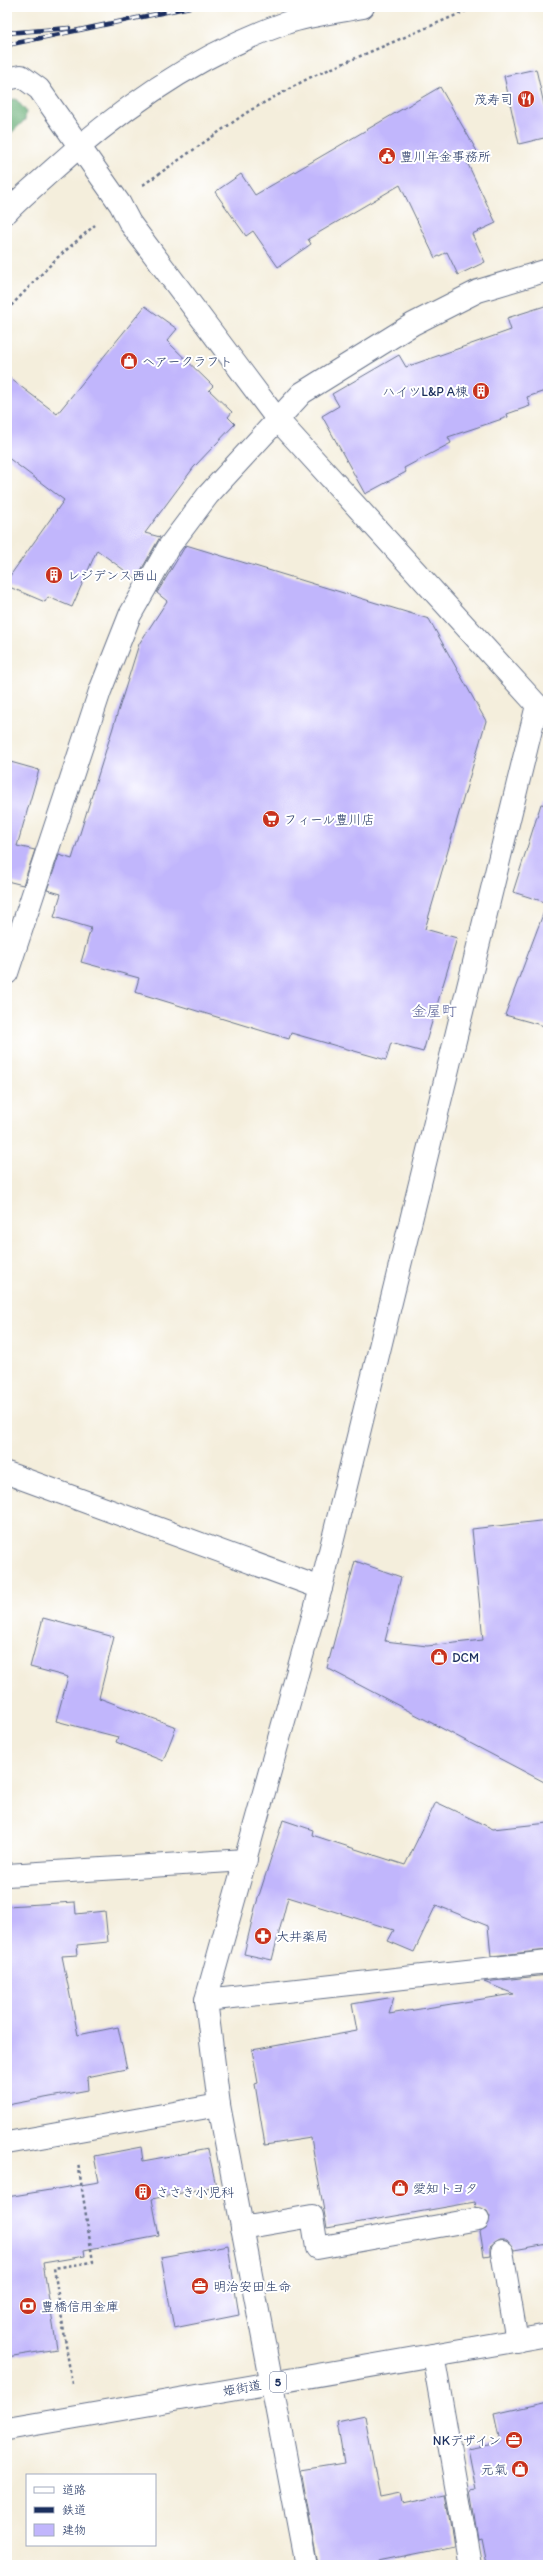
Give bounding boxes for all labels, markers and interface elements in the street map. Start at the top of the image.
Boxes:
restaurant icon: 茂寿司 [516,89,536,109]
place label: 茂寿司 [474,92,513,107]
public building icon: 豊川年金事務所 [377,146,397,166]
place label: 豊川年金事務所 [400,149,491,164]
shop icon: ヘアークラフト [119,351,139,371]
place label: ヘアークラフト [142,354,232,369]
building icon: ハイツL&P A棟 [471,381,491,401]
place label: ハイツL&P A棟 [382,384,468,399]
building icon: レジデンス西山 [44,565,64,585]
place label: レジデンス西山 [67,568,158,583]
supermarket icon: フィール豊川店 [261,809,281,829]
place label: フィール豊川店 [284,812,374,827]
district label: 金屋町 [411,1002,457,1020]
shop icon: DCM [429,1647,449,1667]
place label: DCM [452,1650,479,1665]
pharmacy icon: 大井薬局 [253,1926,273,1946]
place label: 大井薬局 [276,1929,328,1944]
shop icon: 愛知トヨタ [390,2178,410,2198]
place label: 愛知トヨタ [413,2181,478,2196]
building icon: ささき小児科 [133,2182,153,2202]
place label: ささき小児科 [156,2185,234,2200]
office icon: 明治安田生命 [190,2276,210,2296]
place label: 明治安田生命 [213,2279,291,2294]
bank icon: 豊橋信用金庫 [18,2296,38,2316]
place label: 豊橋信用金庫 [41,2299,119,2314]
road number: 5 [270,2372,286,2392]
street label: 姫街道 [221,2377,263,2399]
office icon: NKデザイン [504,2430,524,2450]
place label: NKデザイン [433,2433,501,2448]
shop icon: 元氣 [510,2459,530,2479]
place label: 元氣 [481,2462,507,2477]
legend [26,2474,156,2546]
text: 道路 [62,2483,86,2497]
text: 鉄道 [62,2503,86,2517]
text: 建物 [62,2523,86,2537]

